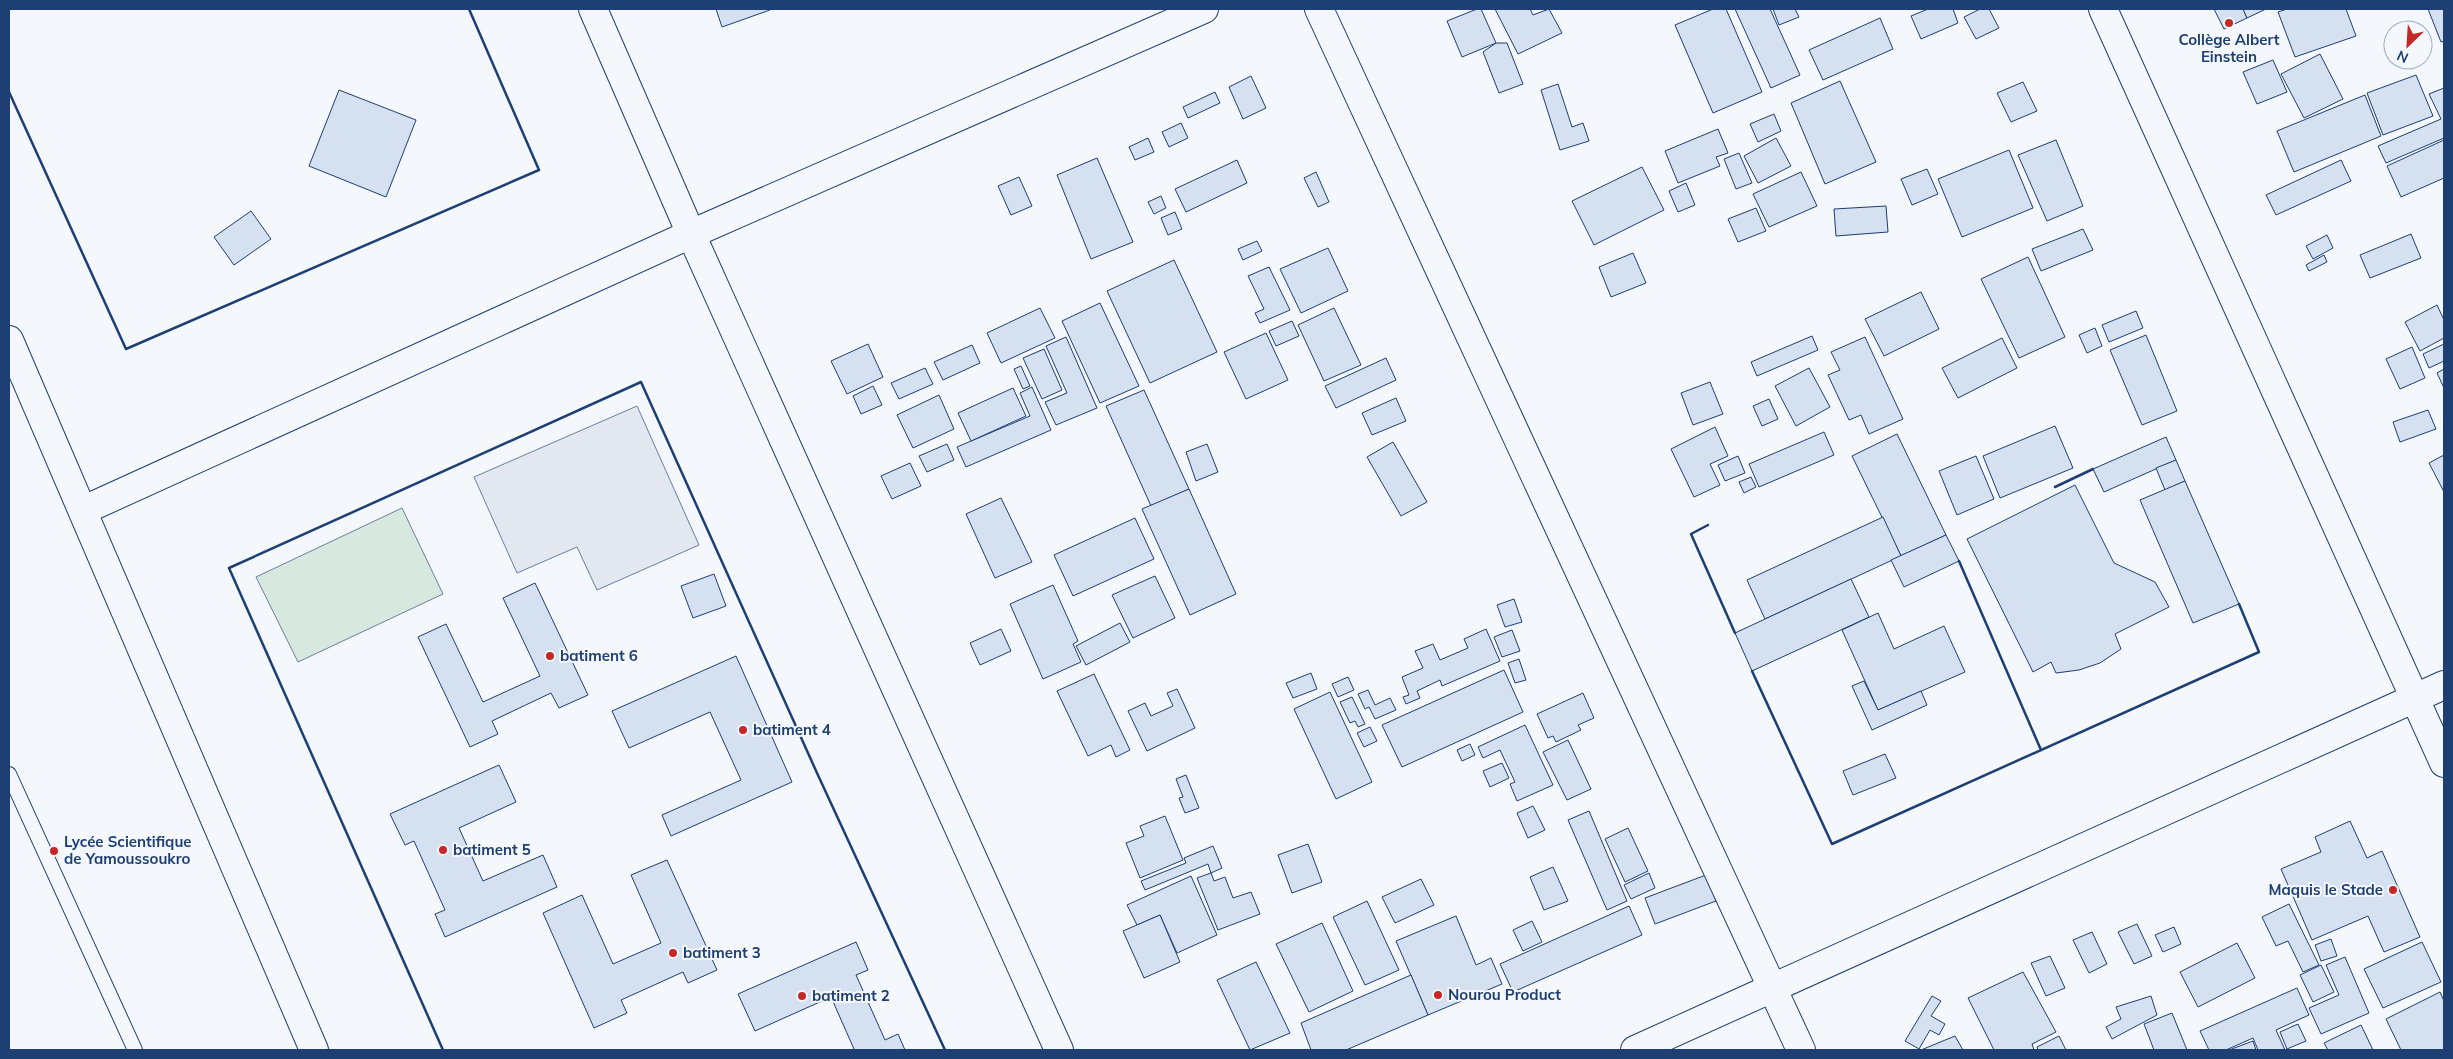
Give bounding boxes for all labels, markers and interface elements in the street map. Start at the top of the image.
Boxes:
marker: Collège Albert Einstein [2223,17,2235,29]
north arrow [2383,20,2433,70]
place label: Collège Albert Einstein [2178,30,2280,66]
text: N [2394,46,2411,67]
place label: batiment 6 [560,646,638,665]
marker: batiment 6 [544,650,556,662]
place label: batiment 4 [753,720,831,739]
marker: batiment 4 [737,724,749,736]
place label: Lycée Scientifique de Yamoussoukro [64,832,192,868]
place label: batiment 5 [453,840,531,859]
marker: batiment 5 [437,844,449,856]
marker: Lycée Scientifique de Yamoussoukro [48,845,60,857]
place label: Maquis le Stade [2269,880,2383,899]
marker: Maquis le Stade [2387,884,2399,896]
place label: batiment 3 [683,943,761,962]
marker: batiment 3 [667,947,679,959]
place label: Nourou Product [1448,985,1561,1004]
place label: batiment 2 [812,986,890,1005]
marker: Nourou Product [1432,989,1444,1001]
marker: batiment 2 [796,990,808,1002]

